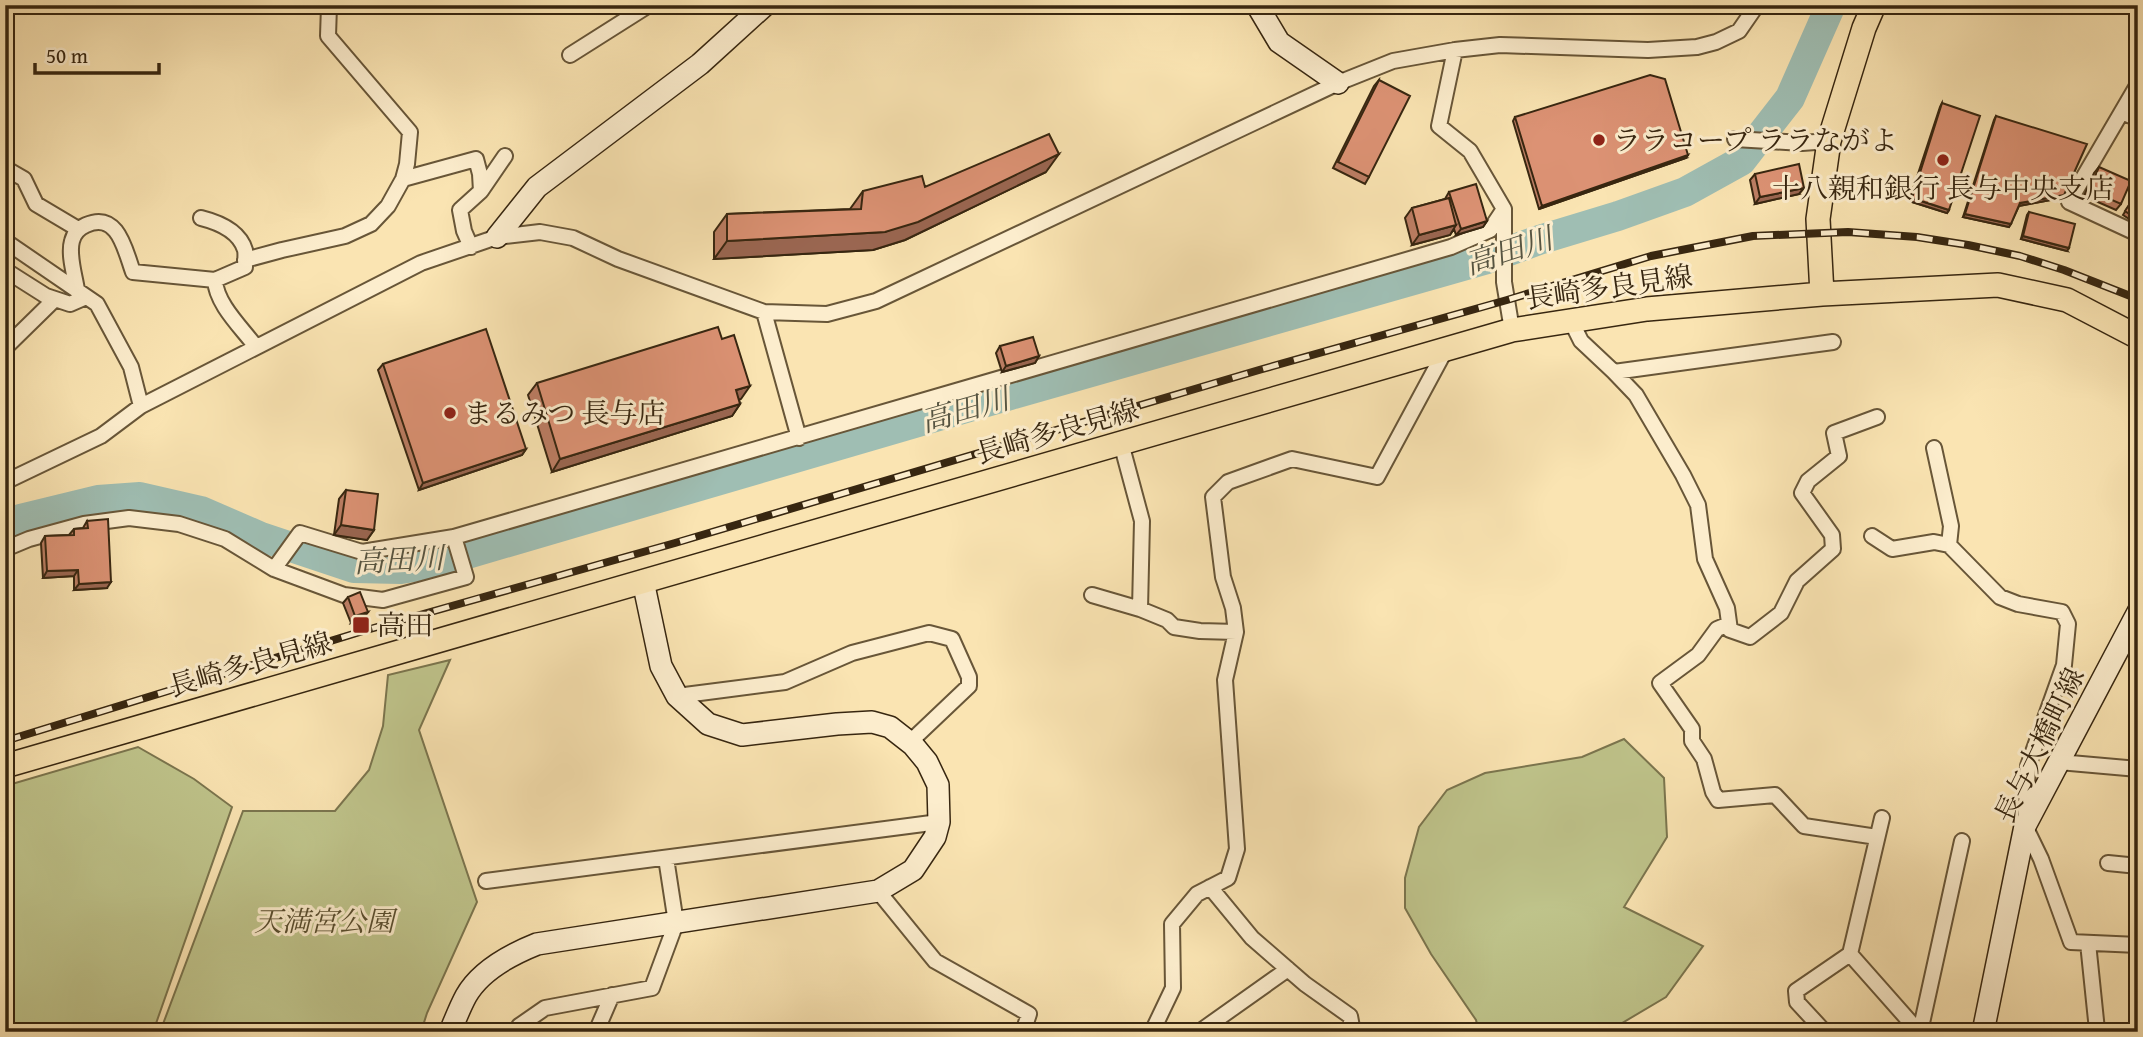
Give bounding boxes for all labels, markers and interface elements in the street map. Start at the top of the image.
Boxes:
scale bar [35,32,159,76]
text: 50 m [46,40,88,71]
place label: ララコープ ララながよ [1613,119,1898,160]
marker: ララコープ ララながよ [1591,132,1607,148]
marker: 十八親和銀行 長与中央支店 [1935,152,1951,168]
place label: 十八親和銀行 長与中央支店 [1772,167,2114,208]
water label: 高田川 [1459,214,1561,285]
street label: 長崎多良見線 [1523,255,1695,318]
water label: 高田川 [915,375,1017,443]
street label: 長崎多良見線 [970,388,1143,473]
place label: まるみつ 長与店 [464,392,666,433]
marker: まるみつ 長与店 [442,405,458,421]
water label: 高田川 [353,535,448,583]
place label: 高田 [377,604,433,645]
marker: 高田 [351,615,371,635]
street label: 長崎多良見線 [163,621,336,706]
street label: 長与大橋町線 [1983,660,2094,829]
park label: 天満宮公園 [254,900,398,941]

